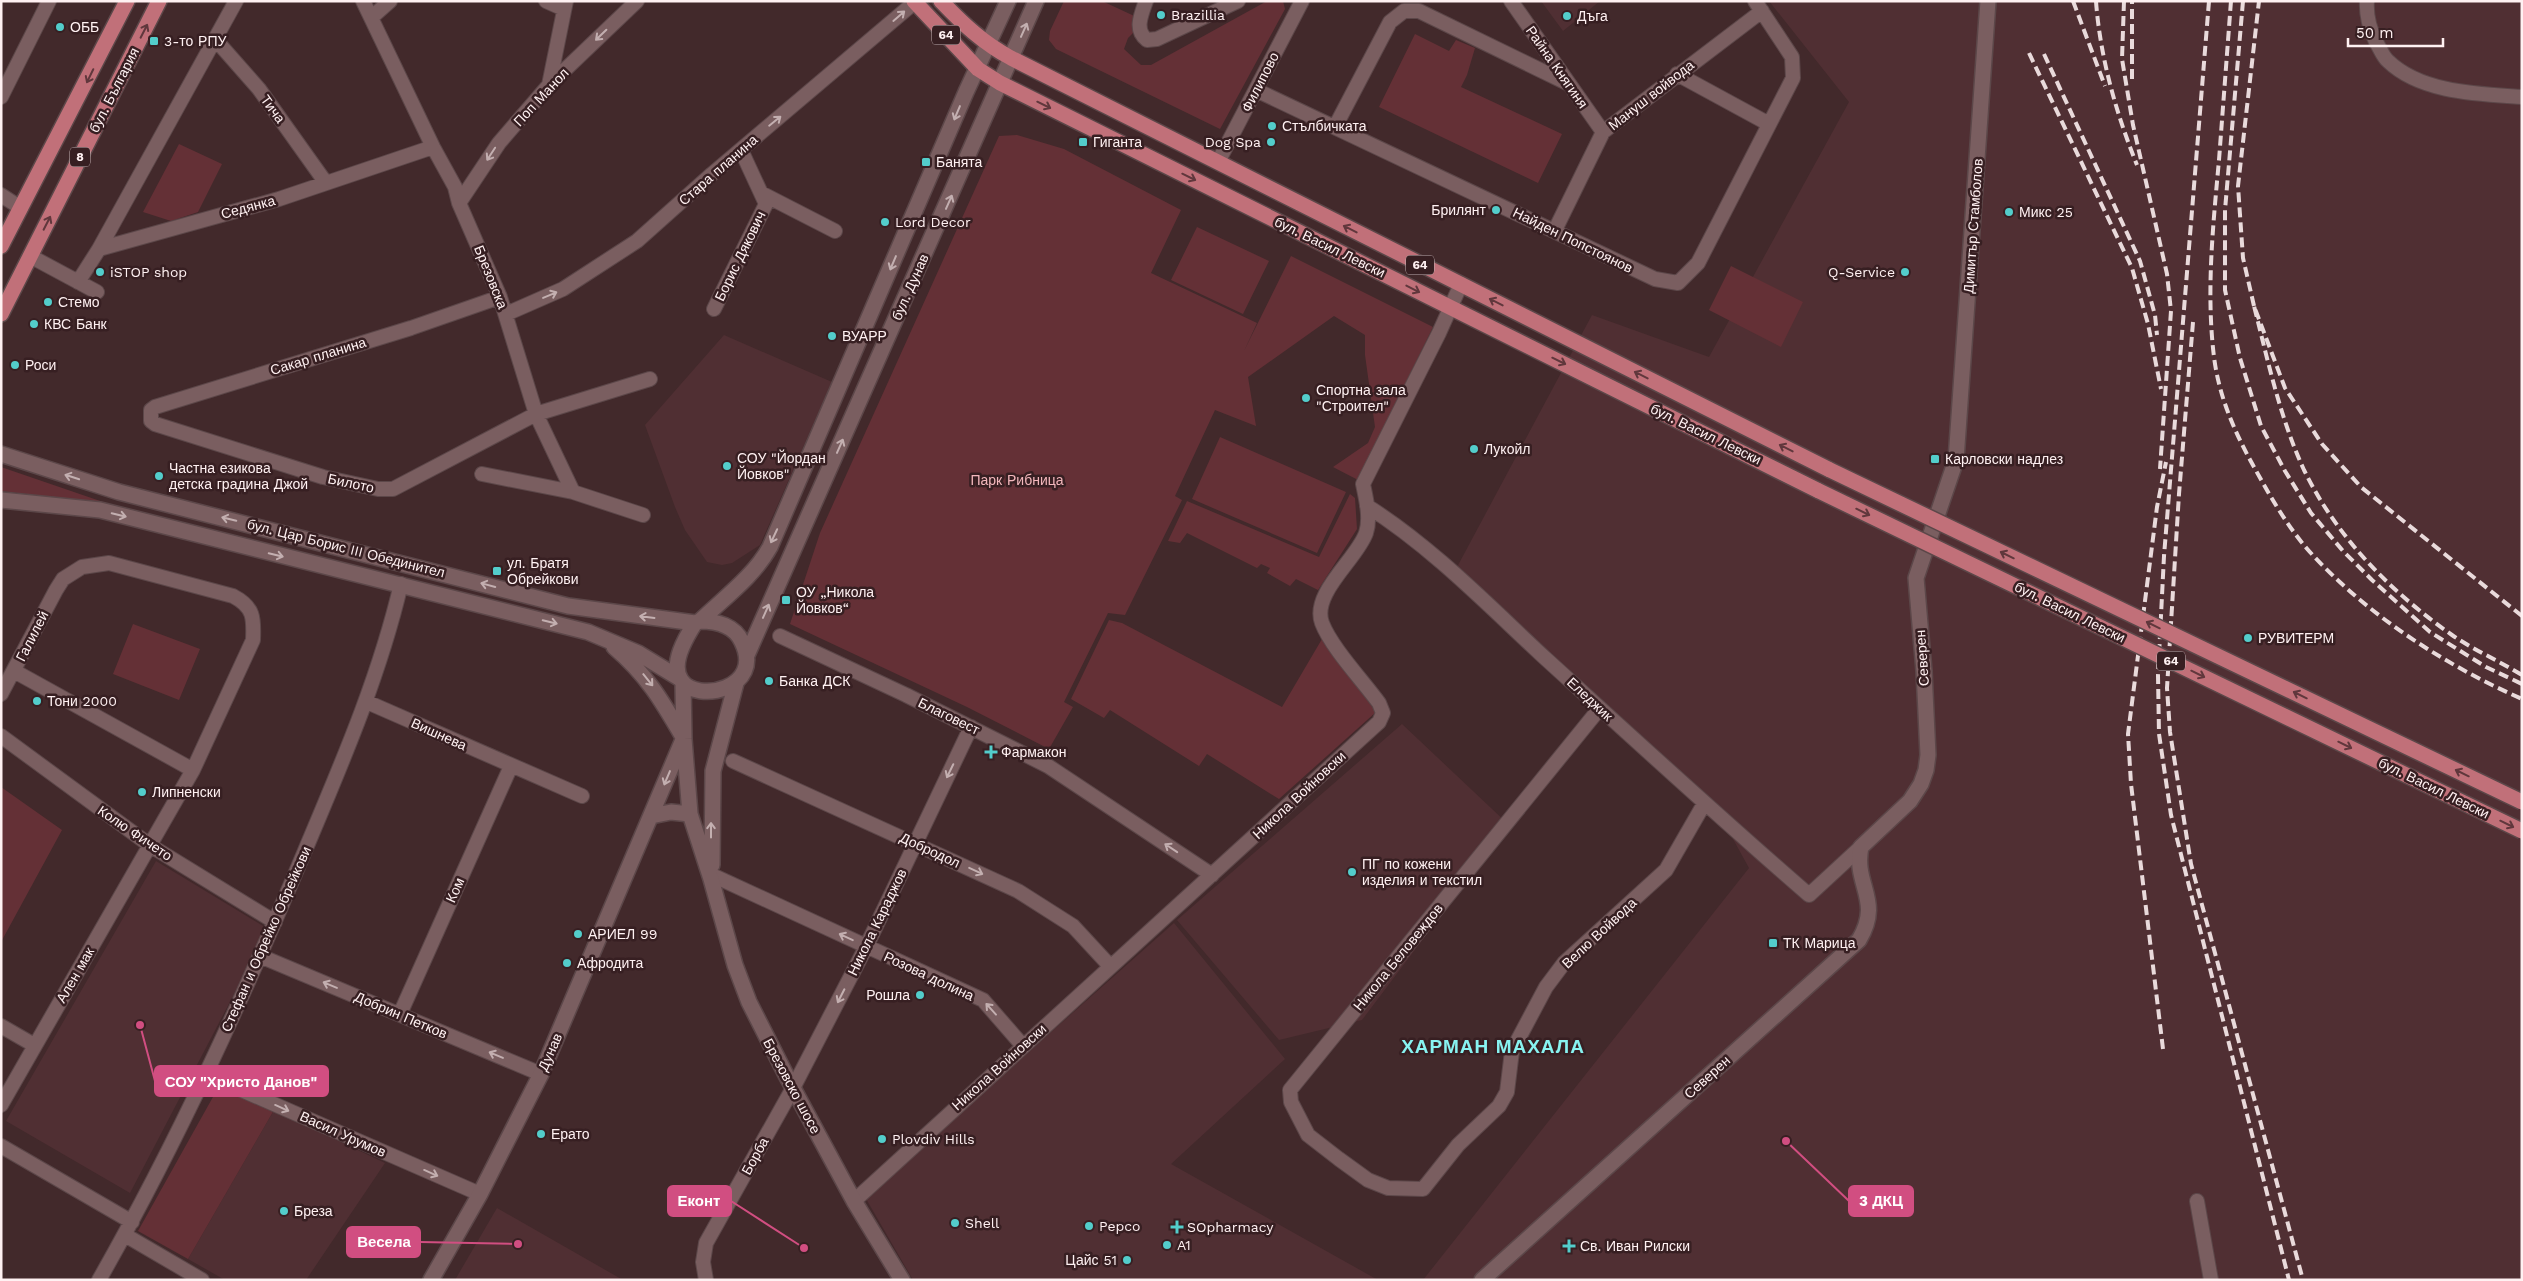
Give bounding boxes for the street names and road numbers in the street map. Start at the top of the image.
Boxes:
street label: Райна Княгиня [1523,23,1591,111]
road number: 64 [932,26,960,44]
street label: бул. България [86,45,142,135]
street label: Филипово [1238,49,1282,115]
street label: Мануш войвода [1605,57,1697,133]
street label: Поп Манол [510,65,572,129]
street label: Тича [257,92,289,126]
street label: Стара планина [675,131,761,209]
road number: 8 [70,148,90,166]
street label: Димитър Стамболов [1960,158,1986,294]
street label: Седянка [219,192,277,222]
street label: Найден Попстоянов [1511,204,1635,276]
street label: Борис Дякович [711,208,769,304]
street label: бул. Васил Левски [1272,213,1388,281]
street label: Брезовска [471,243,511,311]
street label: бул. Дунав [888,251,932,323]
road number: 64 [1406,256,1434,274]
street label: Сакар планина [268,334,368,378]
street label: бул. Васил Левски [1648,400,1764,468]
street label: Билото [326,470,376,496]
street label: бул. Цар Борис III Обединител [246,516,446,580]
street label: бул. Васил Левски [2012,578,2128,646]
street label: Галилей [13,608,51,664]
street label: Северен [1912,629,1932,687]
road number: 64 [2157,651,2185,670]
street label: Еледжик [1564,674,1617,725]
street label: Благовест [916,694,983,738]
street label: Вишнева [409,715,469,753]
street label: Никола Войновски [1249,748,1349,842]
street label: бул. Васил Левски [2376,754,2492,822]
street label: Колю Фичето [95,802,175,864]
street label: Добродол [897,829,963,871]
street label: Стефан и Обрейко Обрейкови [218,844,314,1034]
street label: Никола Караджов [844,866,910,978]
street label: Ком [442,875,468,905]
street label: Велю Войвода [1559,894,1640,972]
street label: Никола Беловеждов [1350,900,1446,1014]
street label: Ален мак [53,944,98,1006]
street label: Розова долина [881,948,977,1004]
street label: Добрин Петков [352,988,450,1042]
street label: Никола Войновски [949,1021,1049,1113]
street label: Дунав [535,1031,565,1073]
street label: Брезовско шосе [760,1036,824,1136]
street label: Северен [1681,1052,1733,1102]
street label: Васил Урумов [298,1108,388,1160]
street label: Борба [738,1134,772,1177]

